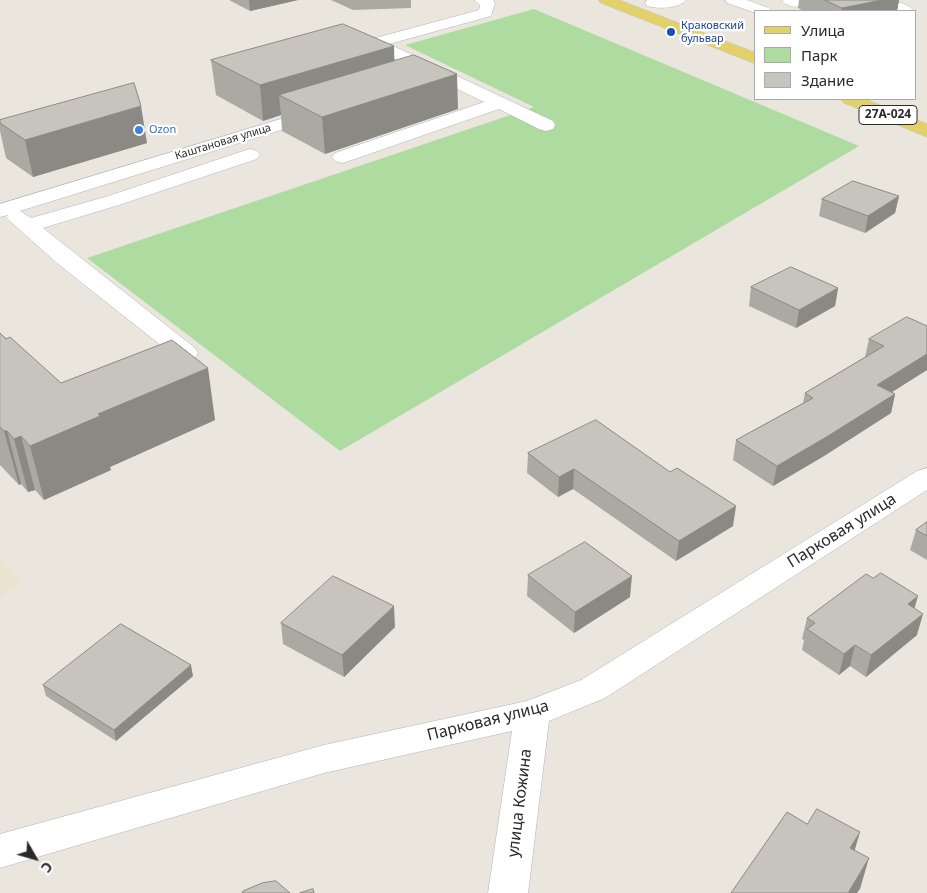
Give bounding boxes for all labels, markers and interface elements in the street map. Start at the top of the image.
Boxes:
legend [754,10,917,100]
place label: Краковский бульвар [681,19,744,45]
text: Улица [801,20,845,40]
marker: Краковский бульвар [665,26,677,38]
text: Парк [801,45,837,65]
text: Здание [801,70,854,90]
road number: 27А-024 [859,106,917,124]
street label: Каштановая улица [173,121,273,163]
place label: Ozon [149,123,176,137]
marker: Ozon [133,124,145,136]
street label: Парковая улица [784,490,900,572]
street label: Парковая улица [425,697,551,745]
street label: улица Кожина [504,748,536,858]
north arrow [10,833,60,883]
text: С [37,858,57,877]

